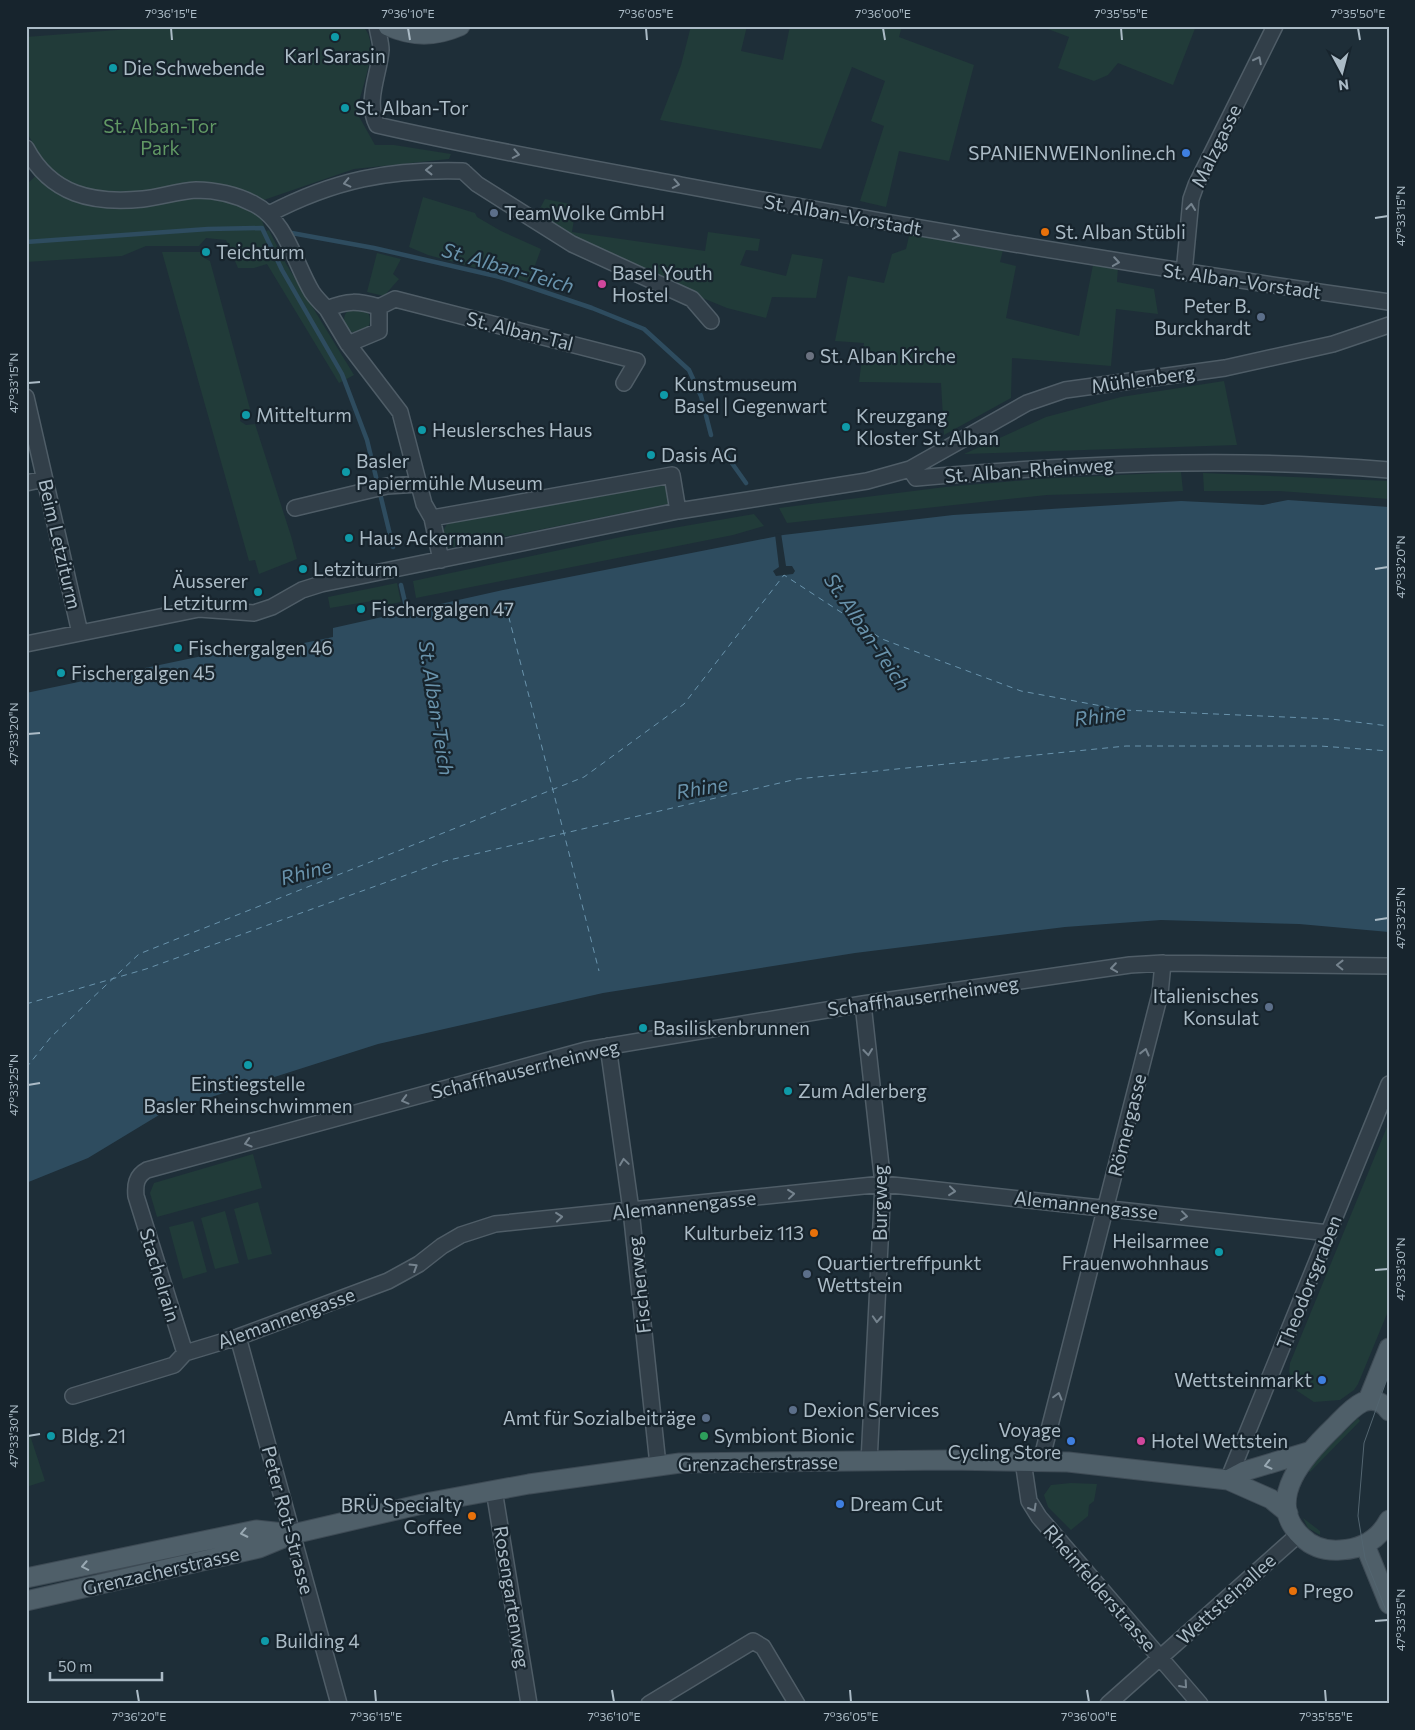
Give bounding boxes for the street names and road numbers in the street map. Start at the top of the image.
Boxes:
street label: Malzgasse [1186,100,1246,191]
street label: St. Alban-Vorstadt [763,189,924,240]
street label: St. Alban-Vorstadt [1162,258,1323,303]
street label: St. Alban-Tal [464,306,576,355]
street label: Mühlenberg [1090,360,1196,397]
street label: St. Alban-Rheinweg [944,452,1114,487]
street label: Beim Letziturm [34,477,87,611]
street label: Schaffhauserrheinweg [826,971,1020,1020]
street label: Schaffhauserrheinweg [429,1034,621,1103]
street label: Römergasse [1103,1071,1150,1179]
street label: Burgweg [868,1165,891,1241]
street label: Alemannengasse [611,1186,757,1223]
street label: Alemannengasse [1013,1186,1159,1223]
street label: Theodorsgraben [1271,1211,1346,1352]
street label: Stachelrain [135,1225,186,1325]
street label: Fischerweg [622,1235,655,1335]
street label: Alemannengasse [214,1282,358,1353]
street label: Peter Rot-Strasse [258,1443,319,1597]
street label: Grenzacherstrasse [678,1450,838,1475]
street label: Rheinfelderstrasse [1039,1520,1162,1656]
street label: Rosengartenweg [490,1524,535,1670]
street label: Grenzacherstrasse [80,1541,241,1600]
street label: Wettsteinallee [1171,1548,1280,1649]

